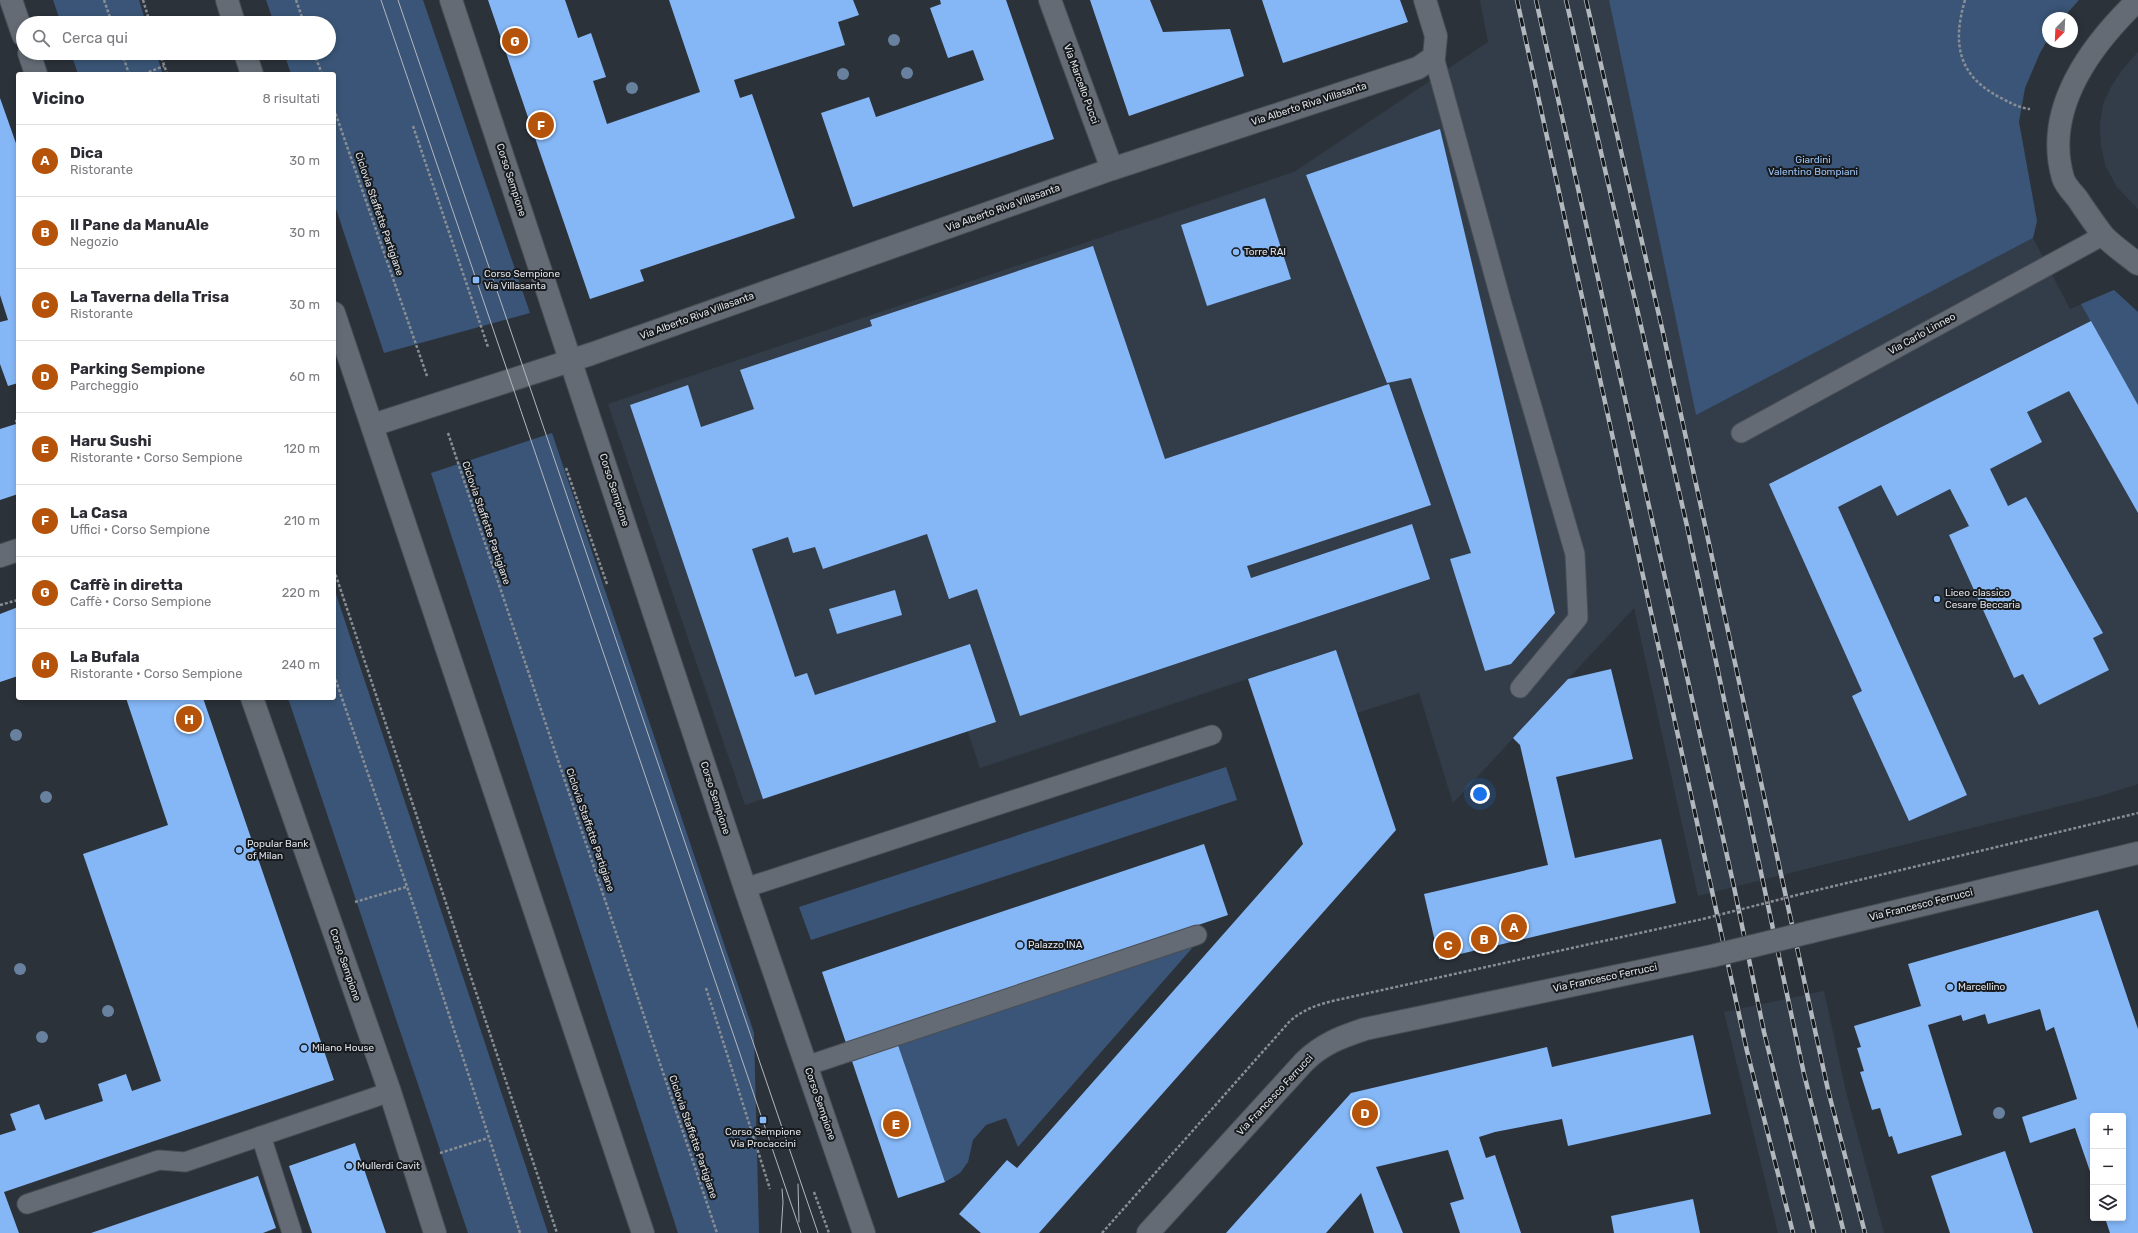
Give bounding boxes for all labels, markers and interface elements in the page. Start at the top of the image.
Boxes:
north arrow [2042,12,2078,48]
search box [16,16,336,60]
pin: G [502,26,528,56]
icon: search [30,27,52,49]
text: Cerca qui [62,29,128,47]
street label: Via Marcello Pucci [1061,42,1101,126]
street label: Via Alberto Riva Villasanta [1250,80,1368,128]
text: Vicino [32,88,85,108]
text: 8 risultati [262,91,320,106]
pin: F [528,110,554,140]
street label: Corso Sempione [494,142,529,218]
text: Dica [70,144,103,162]
street label: Ciclovia Staffette Partigiane [352,151,406,278]
text: A [40,153,50,168]
text: 30 m [289,153,320,168]
park label: Giardini Valentino Bompiani [1768,154,1858,178]
text: Ristorante [70,162,133,177]
street label: Via Alberto Riva Villasanta [944,182,1062,234]
text: Il Pane da ManuAle [70,216,209,234]
text: B [40,225,50,240]
text: 30 m [289,225,320,240]
text: Negozio [70,234,119,249]
place label: Torre RAI [1244,246,1286,258]
marker: Torre RAI [1231,247,1241,257]
place label: Corso Sempione Via Villasanta [484,268,560,292]
marker: Corso Sempione Via Villasanta [471,275,481,285]
text: La Taverna della Trisa [70,288,229,306]
street label: Via Alberto Riva Villasanta [638,290,756,342]
text: C [40,297,50,312]
text: 30 m [289,297,320,312]
text: Ristorante [70,306,133,321]
street label: Via Carlo Linneo [1886,310,1958,357]
text: Parking Sempione [70,360,205,378]
text: D [40,369,50,384]
text: 60 m [289,369,320,384]
text: Parcheggio [70,378,139,393]
text: Haru Sushi [70,432,152,450]
text: E [41,441,49,456]
text: 120 m [284,441,320,456]
text: Ristorante · Corso Sempione [70,450,242,465]
street label: Corso Sempione [597,452,632,528]
street label: Ciclovia Staffette Partigiane [459,460,513,587]
text: La Casa [70,504,128,522]
text: F [41,513,49,528]
text: 210 m [284,513,320,528]
text: Uffici · Corso Sempione [70,522,210,537]
text: Caffè in diretta [70,576,183,594]
text: G [40,585,50,600]
text: 220 m [282,585,320,600]
place label: Liceo classico Cesare Beccaria [1945,587,2020,611]
text: Caffè · Corso Sempione [70,594,211,609]
marker: Liceo classico Cesare Beccaria [1932,594,1942,604]
text: La Bufala [70,648,140,666]
text: H [40,657,50,672]
text: 240 m [281,657,320,672]
text: Ristorante · Corso Sempione [70,666,242,681]
pin: H [176,704,202,734]
street label: Corso Sempione [698,760,733,836]
street label: Ciclovia Staffette Partigiane [563,767,617,894]
your location [1470,784,1490,804]
place label: Popular Bank of Milan [247,838,309,862]
marker: Popular Bank of Milan [234,845,244,855]
street label: Via Francesco Ferrucci [1868,886,1974,924]
pin: A [1501,912,1527,942]
pin: B [1471,924,1497,954]
street label: Corso Sempione [327,927,363,1003]
pin: C [1435,930,1461,960]
place label: Palazzo INA [1028,939,1083,951]
marker: Palazzo INA [1015,940,1025,950]
street label: Via Francesco Ferrucci [1552,961,1658,995]
place label: Marcellino [1958,981,2006,993]
marker: Marcellino [1945,982,1955,992]
place label: Milano House [312,1042,375,1054]
marker: Milano House [299,1043,309,1053]
street label: Via Francesco Ferrucci [1234,1052,1316,1138]
street label: Corso Sempione [802,1066,838,1142]
street label: Ciclovia Staffette Partigiane [666,1074,720,1201]
pin: D [1352,1098,1378,1128]
pin: E [883,1109,909,1139]
map controls [2090,1113,2126,1221]
button: + [2090,1113,2126,1149]
marker: Corso Sempione Via Procaccini [758,1115,768,1125]
place label: Corso Sempione Via Procaccini [725,1126,801,1150]
button: − [2090,1149,2126,1185]
place label: Mullerdi Cavit [357,1160,420,1172]
marker: Mullerdi Cavit [344,1161,354,1171]
button: layers [2090,1185,2126,1221]

